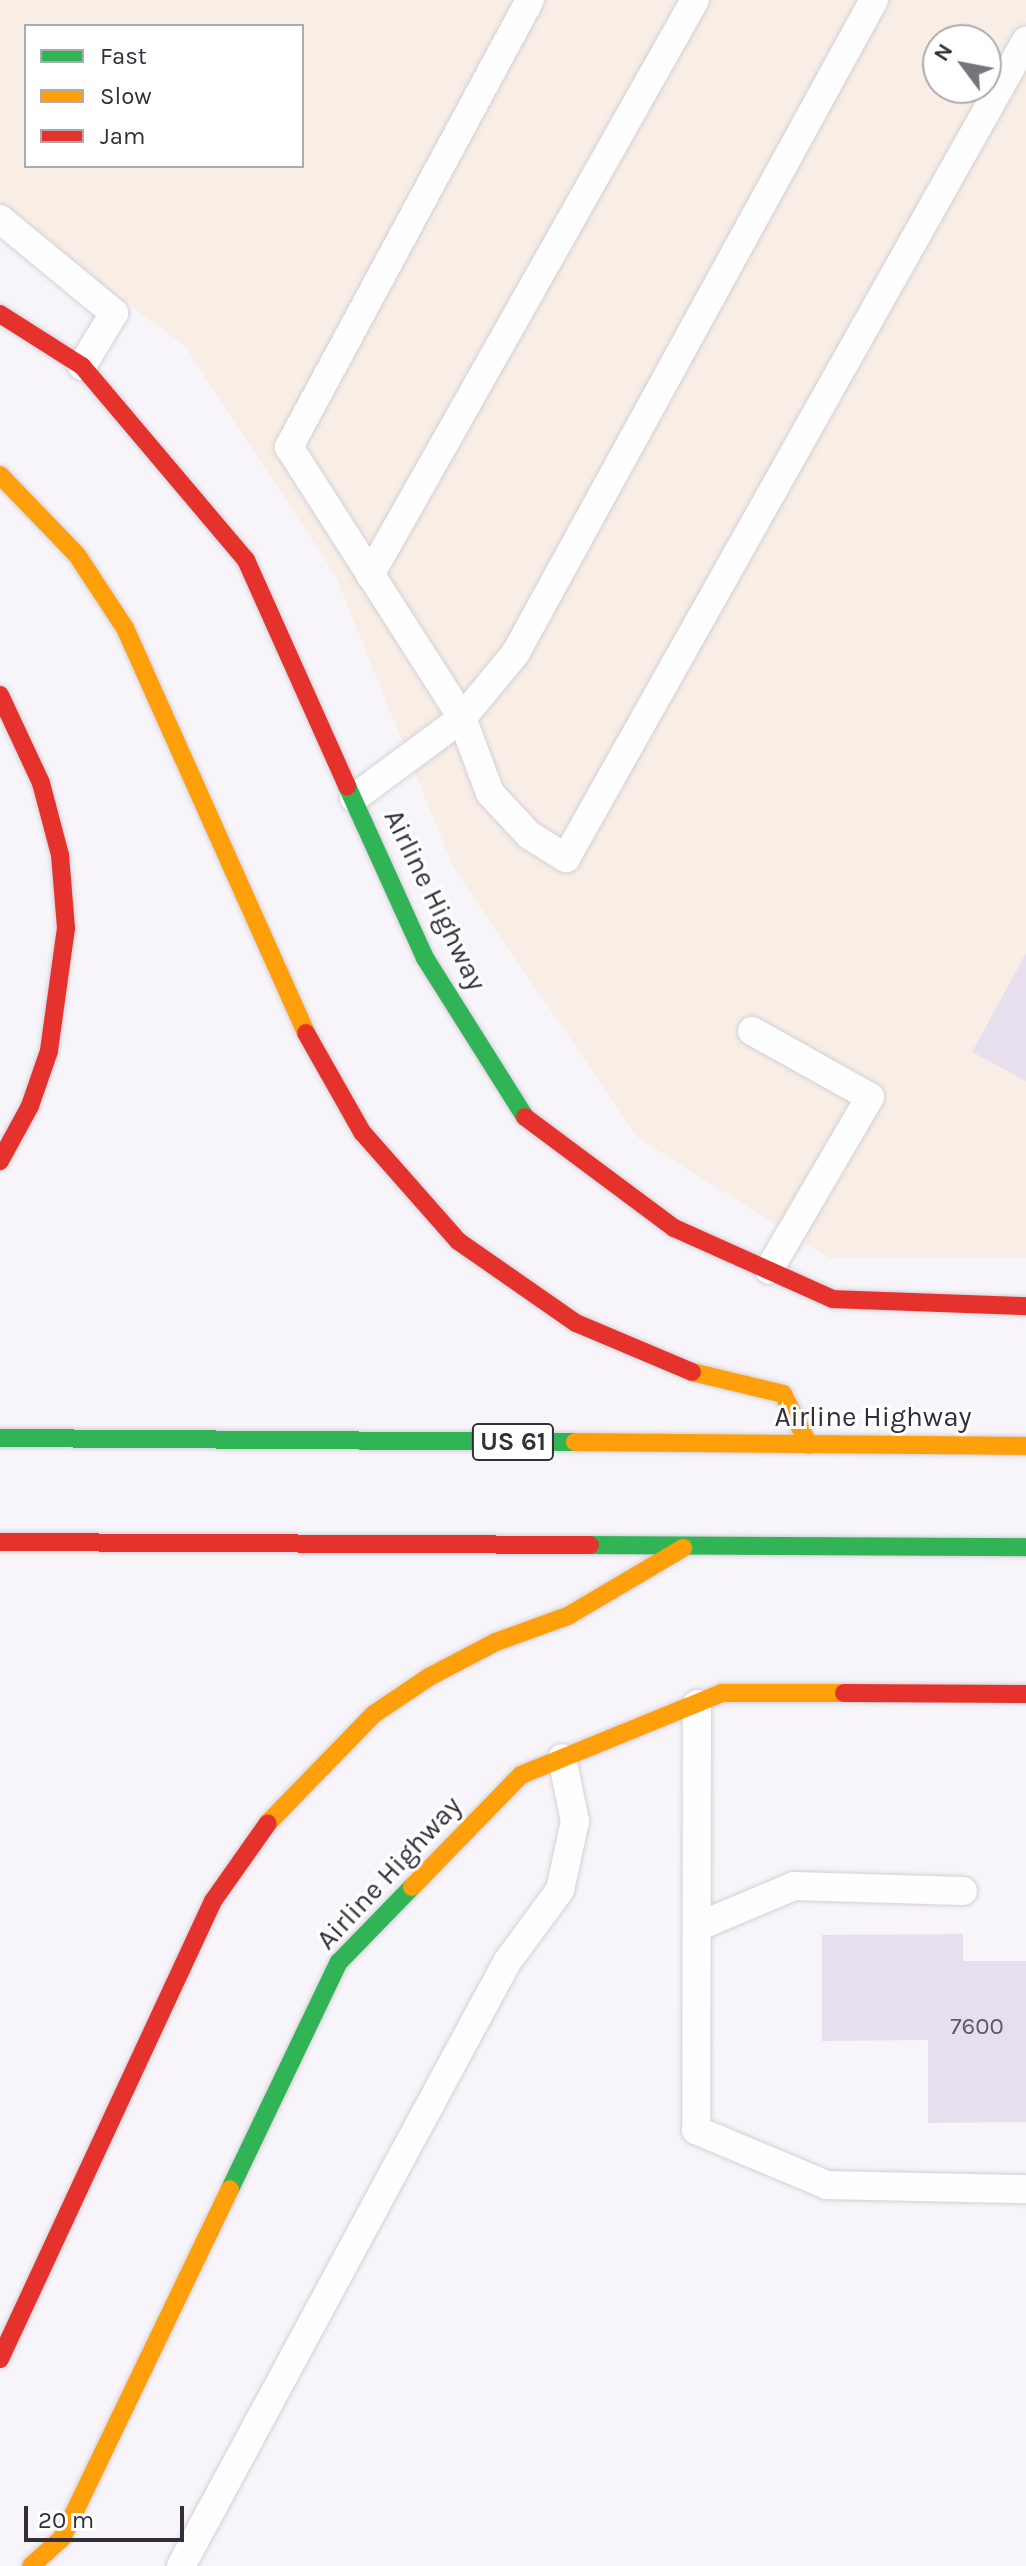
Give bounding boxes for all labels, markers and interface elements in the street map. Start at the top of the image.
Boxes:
legend [24,24,304,168]
north arrow [922,24,1002,104]
text: N [928,39,959,66]
text: Fast [100,42,147,70]
text: Slow [100,82,152,110]
text: Jam [100,122,145,150]
street label: Airline Highway [377,804,493,996]
street label: Airline Highway [774,1400,972,1434]
road number: US 61 [471,1420,555,1464]
street label: Airline Highway [309,1789,469,1957]
house number: 7600 [950,2013,1004,2041]
scale bar [28,2490,188,2540]
text: 20 m [38,2506,94,2534]

